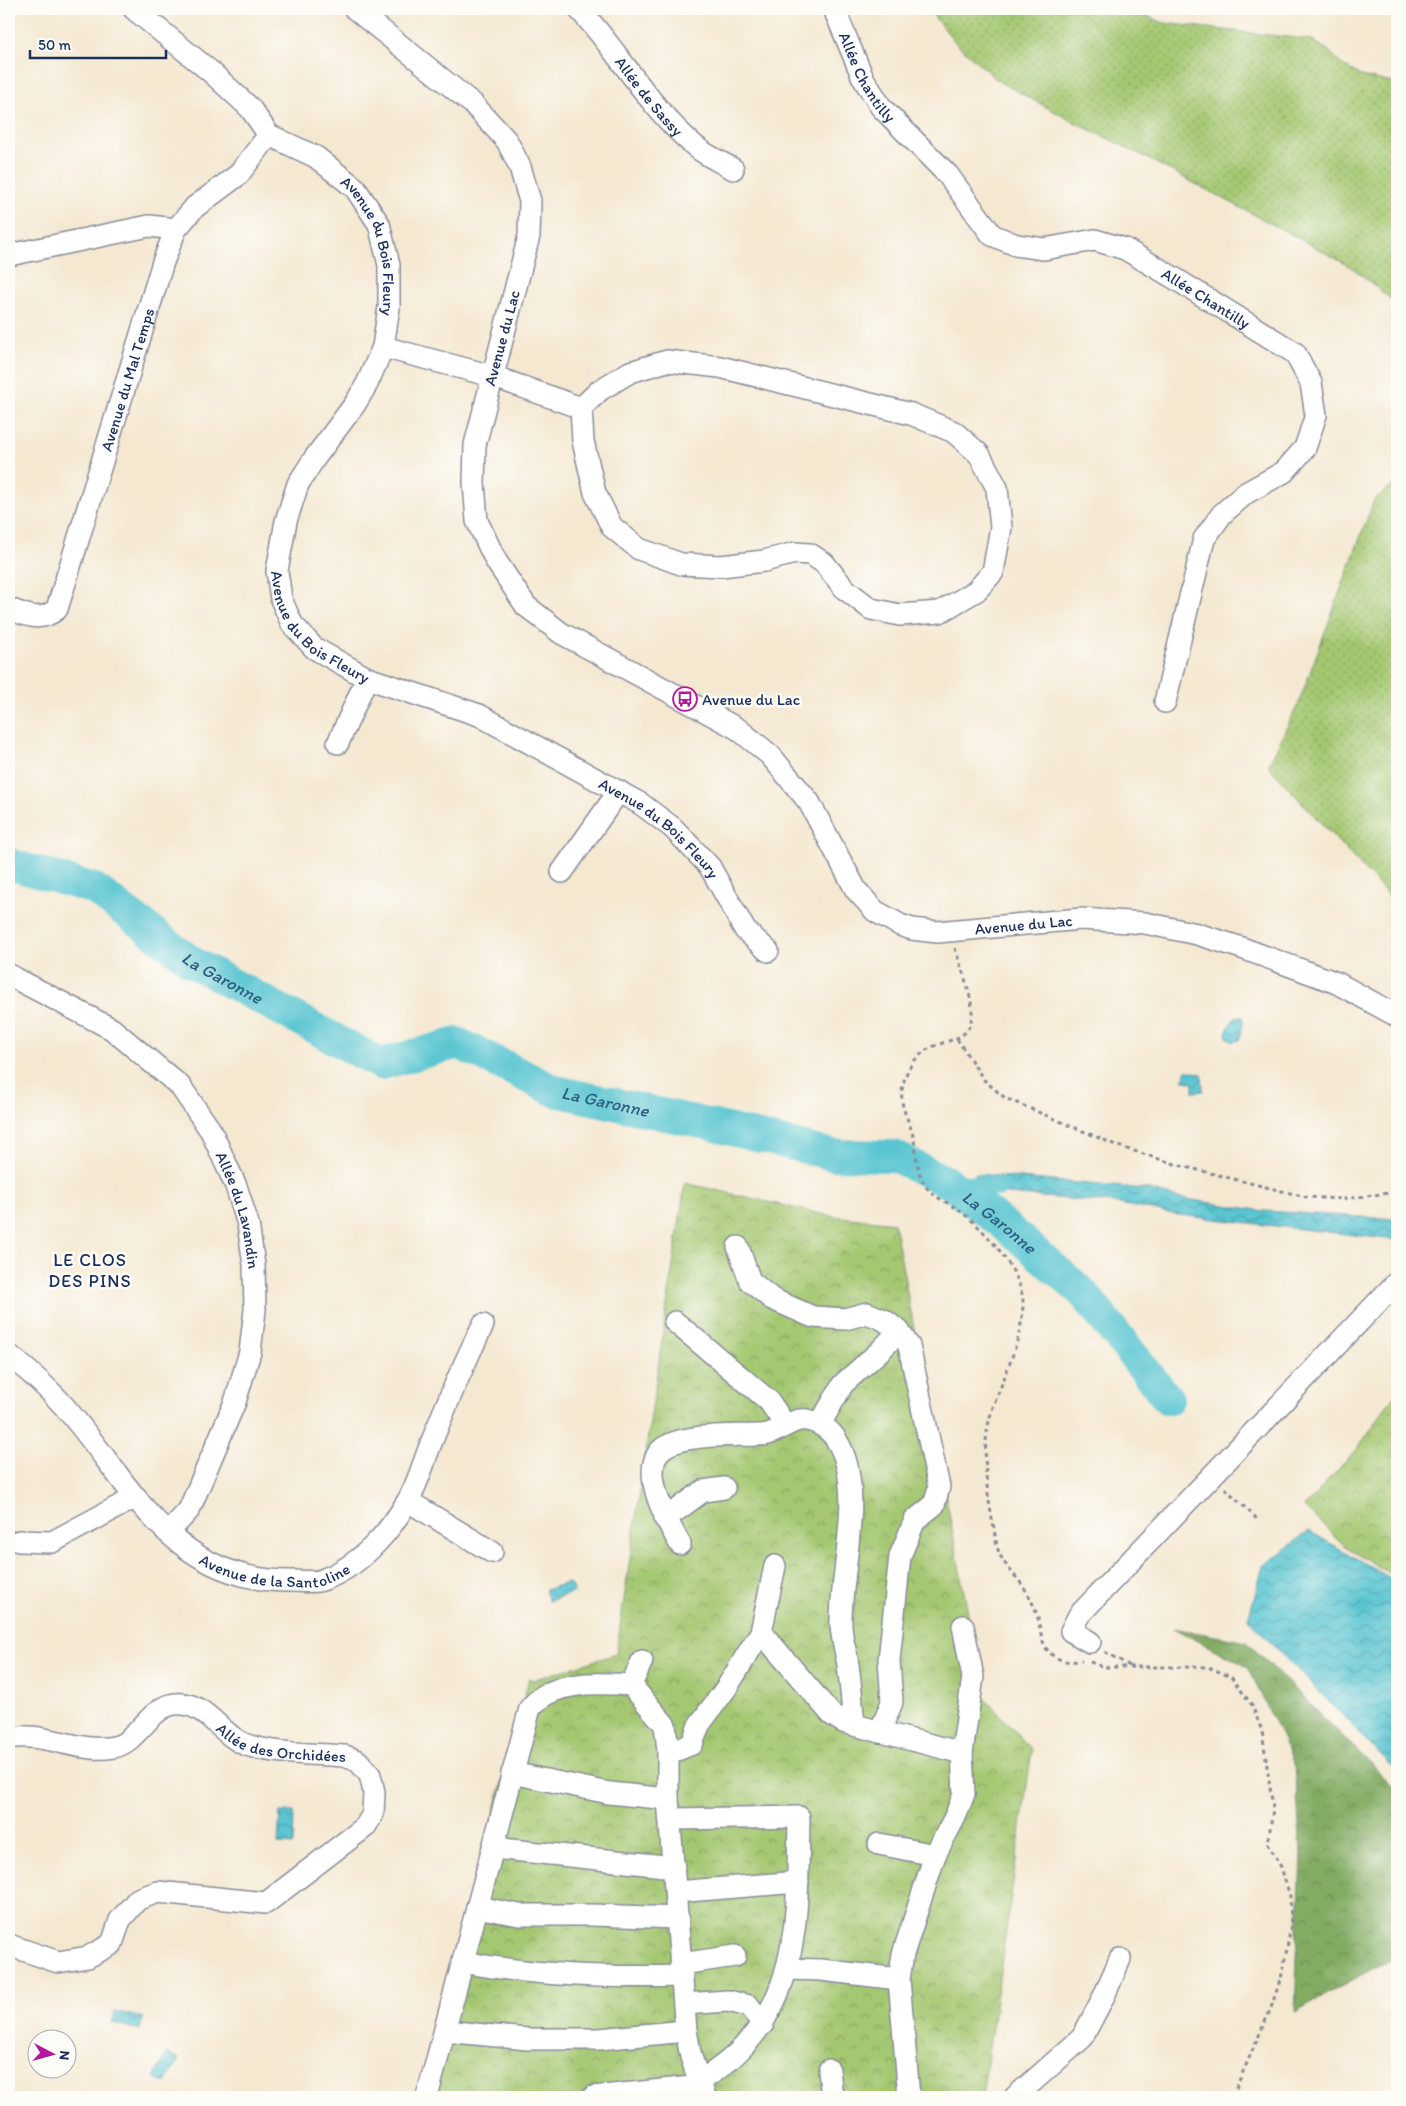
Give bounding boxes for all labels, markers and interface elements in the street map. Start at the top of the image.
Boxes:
scale bar [30,28,166,60]
street label: Allée Chantilly [835,29,900,126]
text: 50 m [38,36,71,54]
street label: Allée de Sassy [611,52,688,140]
street label: Avenue du Bois Fleury [337,171,399,318]
street label: Allée Chantilly [1158,263,1254,333]
street label: Avenue du Lac [480,288,524,388]
street label: Avenue du Mal Temps [96,306,158,453]
street label: Avenue du Bois Fleury [268,569,374,687]
bus stop icon: Avenue du Lac [672,686,698,712]
place label: Avenue du Lac [702,690,800,709]
street label: Avenue du Bois Fleury [596,773,724,882]
street label: Avenue du Lac [974,910,1073,938]
water label: La Garonne [177,947,267,1010]
water label: La Garonne [559,1082,652,1122]
street label: Allée du Lavandin [212,1148,264,1270]
water label: La Garonne [958,1186,1042,1259]
district label: LE CLOS DES PINS [48,1249,132,1292]
street label: Avenue de la Santoline [196,1550,353,1591]
street label: Allée des Orchidées [213,1719,347,1766]
north arrow [28,2028,78,2078]
text: N [55,2050,73,2061]

